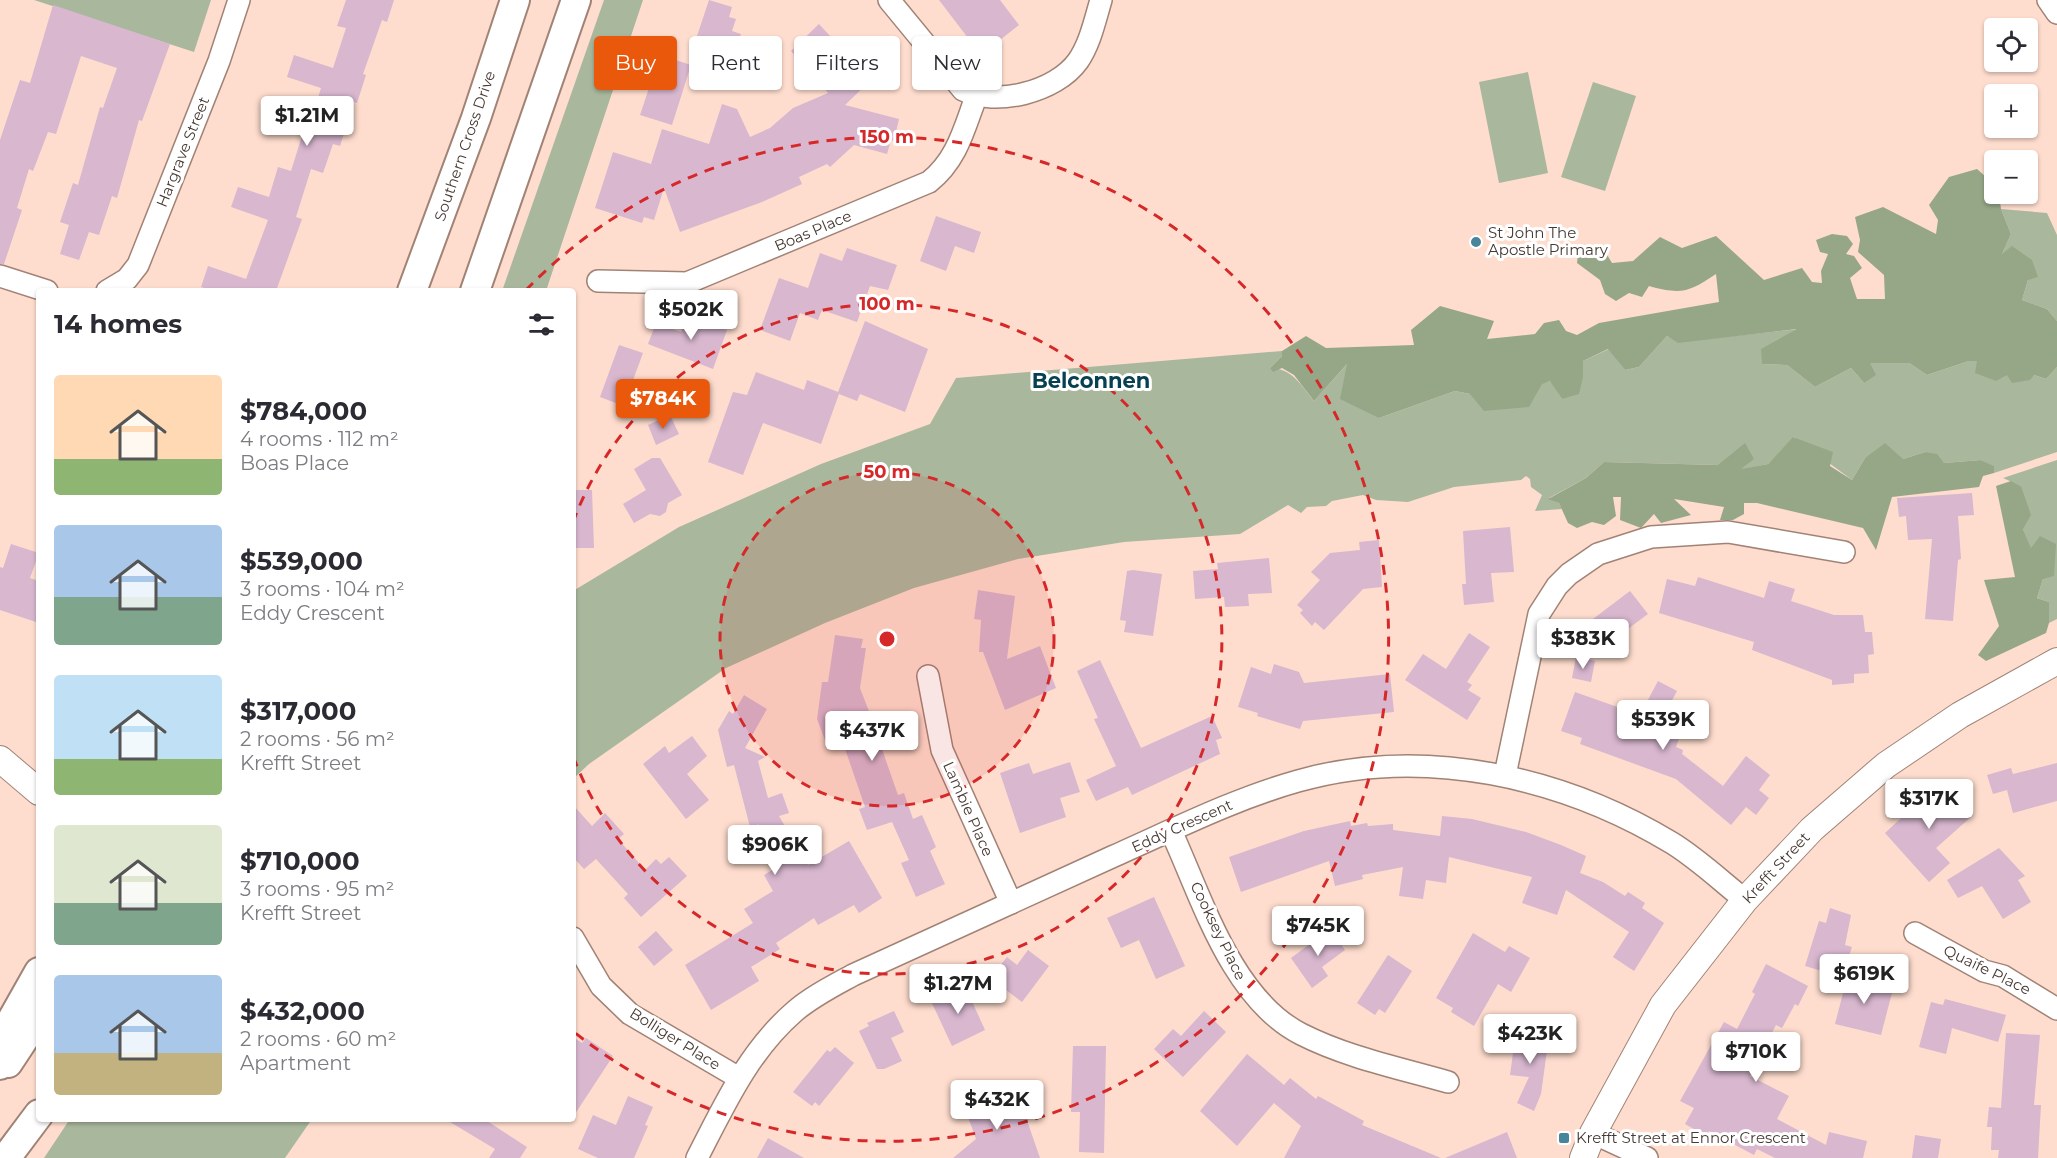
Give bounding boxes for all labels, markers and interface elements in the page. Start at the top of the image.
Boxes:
map controls [1984,18,2038,204]
button: locate [1984,18,2038,72]
chip: Buy [594,36,677,90]
chip: Rent [689,36,782,90]
chip: Filters [794,36,900,90]
chip: New [912,36,1002,90]
street label: Southern Cross Drive [430,68,499,223]
button: + [1984,84,2038,138]
street label: Hargrave Street [152,94,213,210]
pin: $1.21M [258,96,356,147]
text: $1.21M [275,103,339,127]
text: 150 m [860,126,914,148]
button: − [1984,150,2038,204]
street label: Boas Place [771,206,854,255]
place label: St John The Apostle Primary [1488,223,1609,259]
marker: St John The Apostle Primary [1469,235,1483,249]
pin: $502K [649,290,733,341]
text: 100 m [859,293,915,315]
text: $502K [659,297,723,321]
text: 14 homes [54,308,182,340]
icon: filters [525,308,558,341]
district label: Belconnen [1032,368,1150,393]
pin: $784K [621,379,705,430]
text: $784K [630,386,696,410]
text: $784,000 [240,395,367,427]
icon: home [102,399,174,471]
text: 4 rooms · 112 m² [240,427,399,451]
text: Boas Place [240,451,349,475]
text: 50 m [864,461,910,483]
text: $539,000 [240,545,363,577]
icon: home [102,549,174,621]
text: 3 rooms · 104 m² [240,577,405,601]
text: Eddy Crescent [240,601,385,625]
pin: $383K [1541,619,1625,670]
text: $383K [1551,626,1615,650]
centre of rings [877,629,897,649]
text: $317,000 [240,695,356,727]
icon: home [102,699,174,771]
pin: $539K [1621,700,1705,751]
text: $539K [1631,707,1695,731]
pin: $437K [830,711,914,762]
text: $437K [839,718,905,742]
text: 2 rooms · 56 m² [240,727,395,751]
text: Krefft Street [240,751,361,775]
street label: Lambie Place [939,758,998,859]
pin: $317K [1887,779,1971,830]
text: $317K [1899,786,1959,810]
street label: Eddy Crescent [1128,795,1235,856]
pin: $906K [733,825,817,876]
street label: Krefft Street [1738,828,1814,907]
text: $906K [742,832,808,856]
text: $710,000 [240,845,360,877]
icon: home [102,849,174,921]
text: 3 rooms · 95 m² [240,877,394,901]
street label: Cooksey Place [1186,878,1250,983]
text: Krefft Street [240,901,361,925]
pin: $745K [1276,906,1360,957]
text: $745K [1286,913,1350,937]
street label: Quaife Place [1941,940,2034,999]
pin: $619K [1822,954,1906,1005]
text: $619K [1834,961,1894,985]
pin: $1.27M [909,964,1007,1015]
text: $1.27M [923,971,993,995]
text: $432,000 [240,995,365,1027]
icon: home [102,999,174,1071]
street label: Bolliger Place [626,1003,724,1074]
pin: $423K [1488,1014,1572,1065]
text: $423K [1497,1021,1563,1045]
text: 2 rooms · 60 m² [240,1027,396,1051]
pin: $710K [1714,1032,1798,1083]
text: $710K [1725,1039,1787,1063]
text: Apartment [240,1051,351,1075]
pin: $432K [955,1080,1039,1131]
text: $432K [965,1087,1029,1111]
place label: Krefft Street at Ennor Crescent [1576,1128,1806,1147]
marker: Krefft Street at Ennor Crescent [1557,1131,1571,1145]

